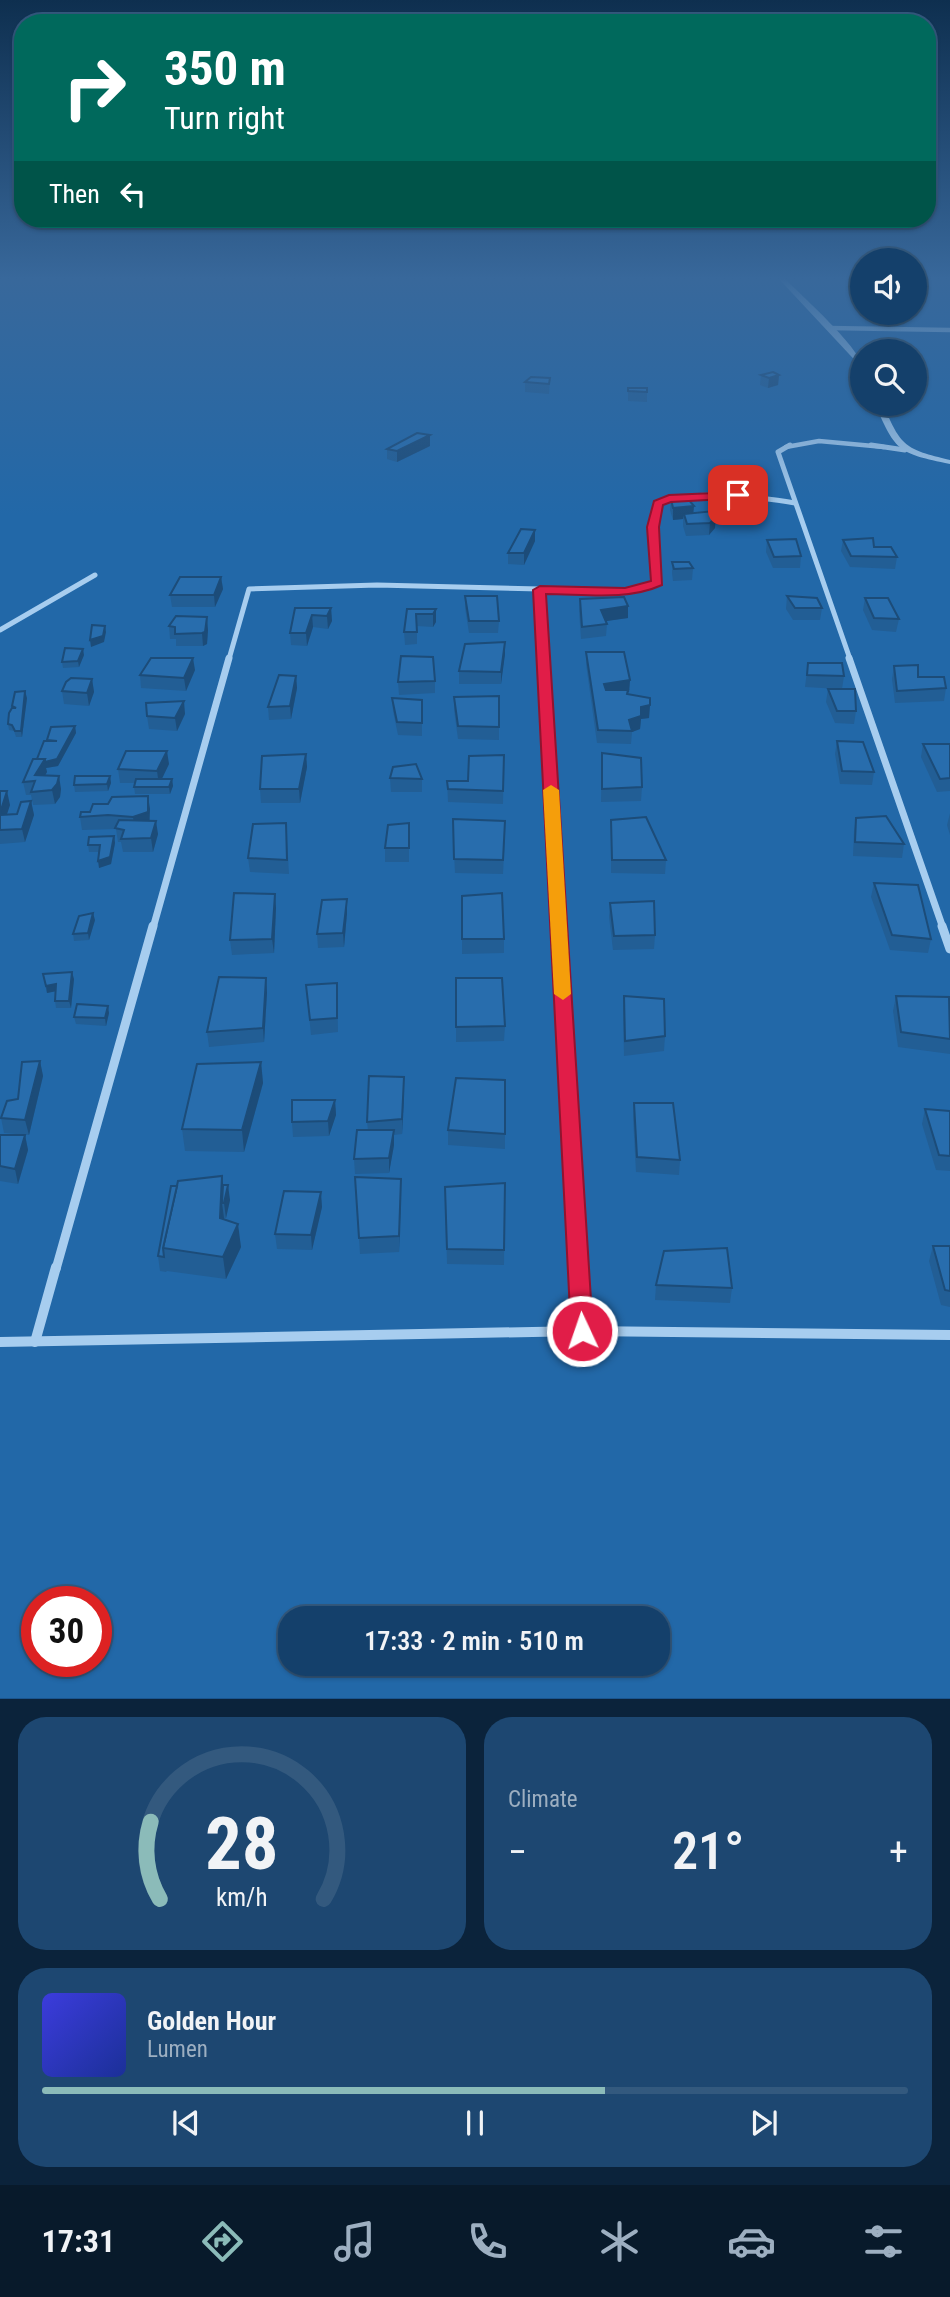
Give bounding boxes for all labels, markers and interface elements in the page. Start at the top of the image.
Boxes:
text: 350 m [164,40,286,97]
icon: right [49,42,140,133]
text: Turn right [164,99,285,137]
icon: left [114,175,152,213]
text: Then [49,179,100,209]
map controls [850,248,927,416]
button: sound [850,248,927,325]
button: search [850,339,927,416]
pin [708,465,768,525]
icon: arrive [719,476,757,514]
position arrow [545,1294,619,1368]
speed limit sign: 30 [21,1586,112,1677]
text: 17:33 · 2 min · 510 m [364,1626,584,1656]
text: Climate [508,1786,578,1813]
text: 28 [205,1802,279,1888]
text: 21° [672,1821,744,1882]
text: − [508,1830,527,1874]
text: + [889,1830,908,1874]
text: km/h [216,1883,268,1912]
text: Golden Hour [147,2006,276,2036]
text: Lumen [147,2036,208,2063]
icon: previous [167,2104,205,2142]
icon: pause [456,2104,494,2142]
icon: next [745,2104,783,2142]
icon: directions [198,2217,247,2266]
icon: music [330,2217,379,2266]
icon: phone [463,2217,512,2266]
icon: climate [595,2217,644,2266]
icon: car [727,2217,776,2266]
icon: filters [859,2217,908,2266]
text: 17:31 [42,2222,115,2260]

